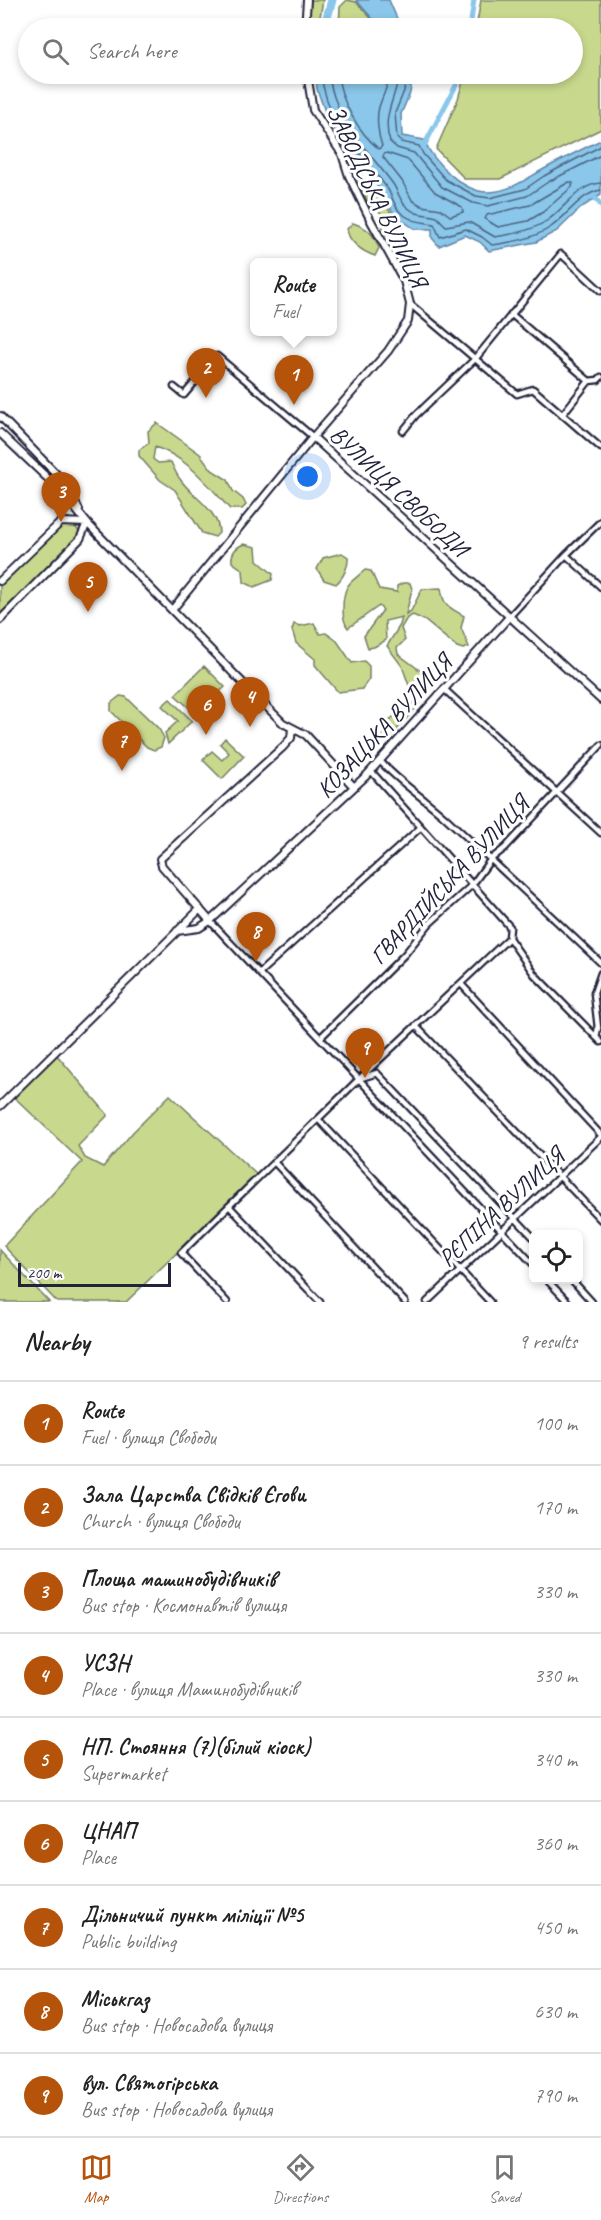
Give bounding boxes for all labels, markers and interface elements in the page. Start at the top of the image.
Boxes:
search box [18,18,583,84]
icon: search [39,35,72,68]
text: Search here [87,37,177,65]
street label: ЗАВОДСЬКА ВУЛИЦЯ [320,100,436,295]
popup [250,258,337,336]
text: Route [272,271,315,299]
text: Fuel [272,299,298,324]
pin: 2 [186,348,226,398]
pin: 1 [274,356,314,405]
street label: ВУЛИЦЯ СВОБОДИ [324,419,477,565]
your location [293,462,322,491]
pin: 3 [42,472,80,522]
pin: 5 [68,562,107,612]
street label: КОЗАЦЬКА ВУЛИЦЯ [310,646,460,804]
pin: 4 [230,678,270,727]
pin: 6 [186,686,226,735]
pin: 7 [102,722,142,771]
street label: ГВАРДІЙСЬКА ВУЛИЦЯ [363,787,537,970]
pin: 8 [236,912,276,962]
pin: 9 [346,1028,385,1078]
street label: РЄПІНА ВУЛИЦЯ [432,1139,573,1273]
map controls [529,1230,583,1284]
button: locate [529,1230,583,1284]
scale bar [18,1260,171,1288]
text: 200 m [27,1263,61,1283]
text: Nearby [24,1325,89,1358]
text: 9 results [518,1329,577,1354]
text: Route [81,1397,123,1425]
text: 1 [39,1411,48,1436]
text: 100 m [534,1411,577,1436]
text: Fuel · вулиця Свободи [81,1425,216,1450]
text: Зала Царства Свідків Єгови [81,1481,306,1509]
text: 2 [39,1495,48,1520]
text: 170 m [534,1495,577,1520]
text: Church · вулиця Свободи [81,1509,240,1534]
text: Площа машинобудівників [81,1565,276,1593]
text: 3 [39,1579,48,1604]
text: 330 m [534,1579,577,1604]
text: Bus stop · Космонавтів вулиця [81,1593,286,1618]
text: УСЗН [81,1649,130,1677]
text: 4 [39,1663,48,1688]
text: 330 m [534,1663,577,1688]
text: Place · вулиця Машинобудівників [81,1677,297,1702]
text: НП. Стояння (7)(білий кіоск) [81,1733,311,1761]
text: 5 [39,1747,48,1772]
text: 340 m [534,1747,577,1772]
text: Supermarket [81,1761,166,1786]
text: ЦНАП [81,1817,136,1845]
text: 6 [39,1831,48,1856]
text: 360 m [534,1831,577,1856]
text: Place [81,1845,116,1870]
text: Дільничий пункт міліції №5 [81,1901,303,1929]
text: 7 [39,1915,48,1940]
text: 450 m [534,1915,577,1940]
text: Public building [81,1929,176,1954]
text: Міськгаз [81,1985,149,2013]
text: 8 [39,1999,48,2024]
text: 630 m [534,1999,577,2024]
text: Bus stop · Новосадова вулиця [81,2013,272,2038]
text: вул. Святогірська [81,2069,217,2097]
text: 9 [39,2083,48,2108]
text: 790 m [534,2083,577,2108]
text: Bus stop · Новосадова вулиця [81,2097,272,2122]
tab: Map [80,2151,113,2207]
tab: Directions [273,2151,328,2207]
tab: Saved [488,2151,521,2207]

